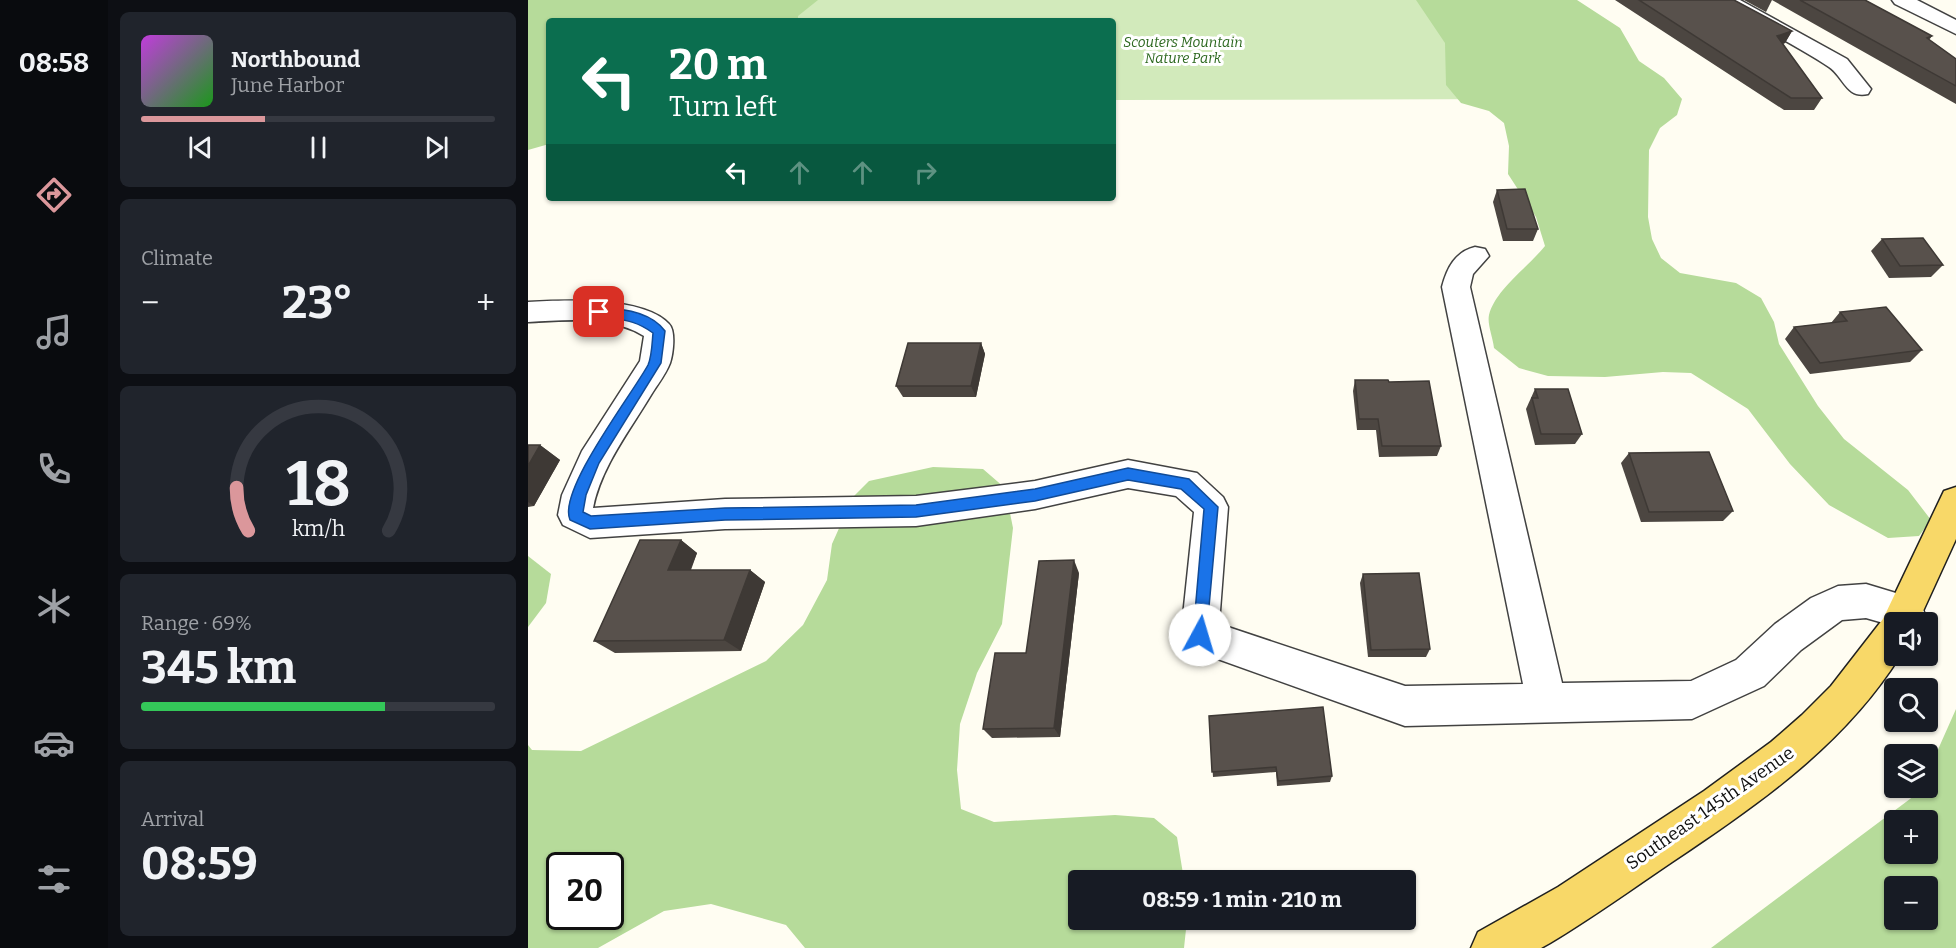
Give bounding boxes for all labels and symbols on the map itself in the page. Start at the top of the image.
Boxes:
park label: Scouters Mountain Nature Park [1123,34,1243,67]
pin [573,286,624,337]
position arrow [1168,603,1232,667]
street label: Southeast 145th Avenue [1622,742,1798,874]
speed limit sign: 20 [546,852,624,930]

